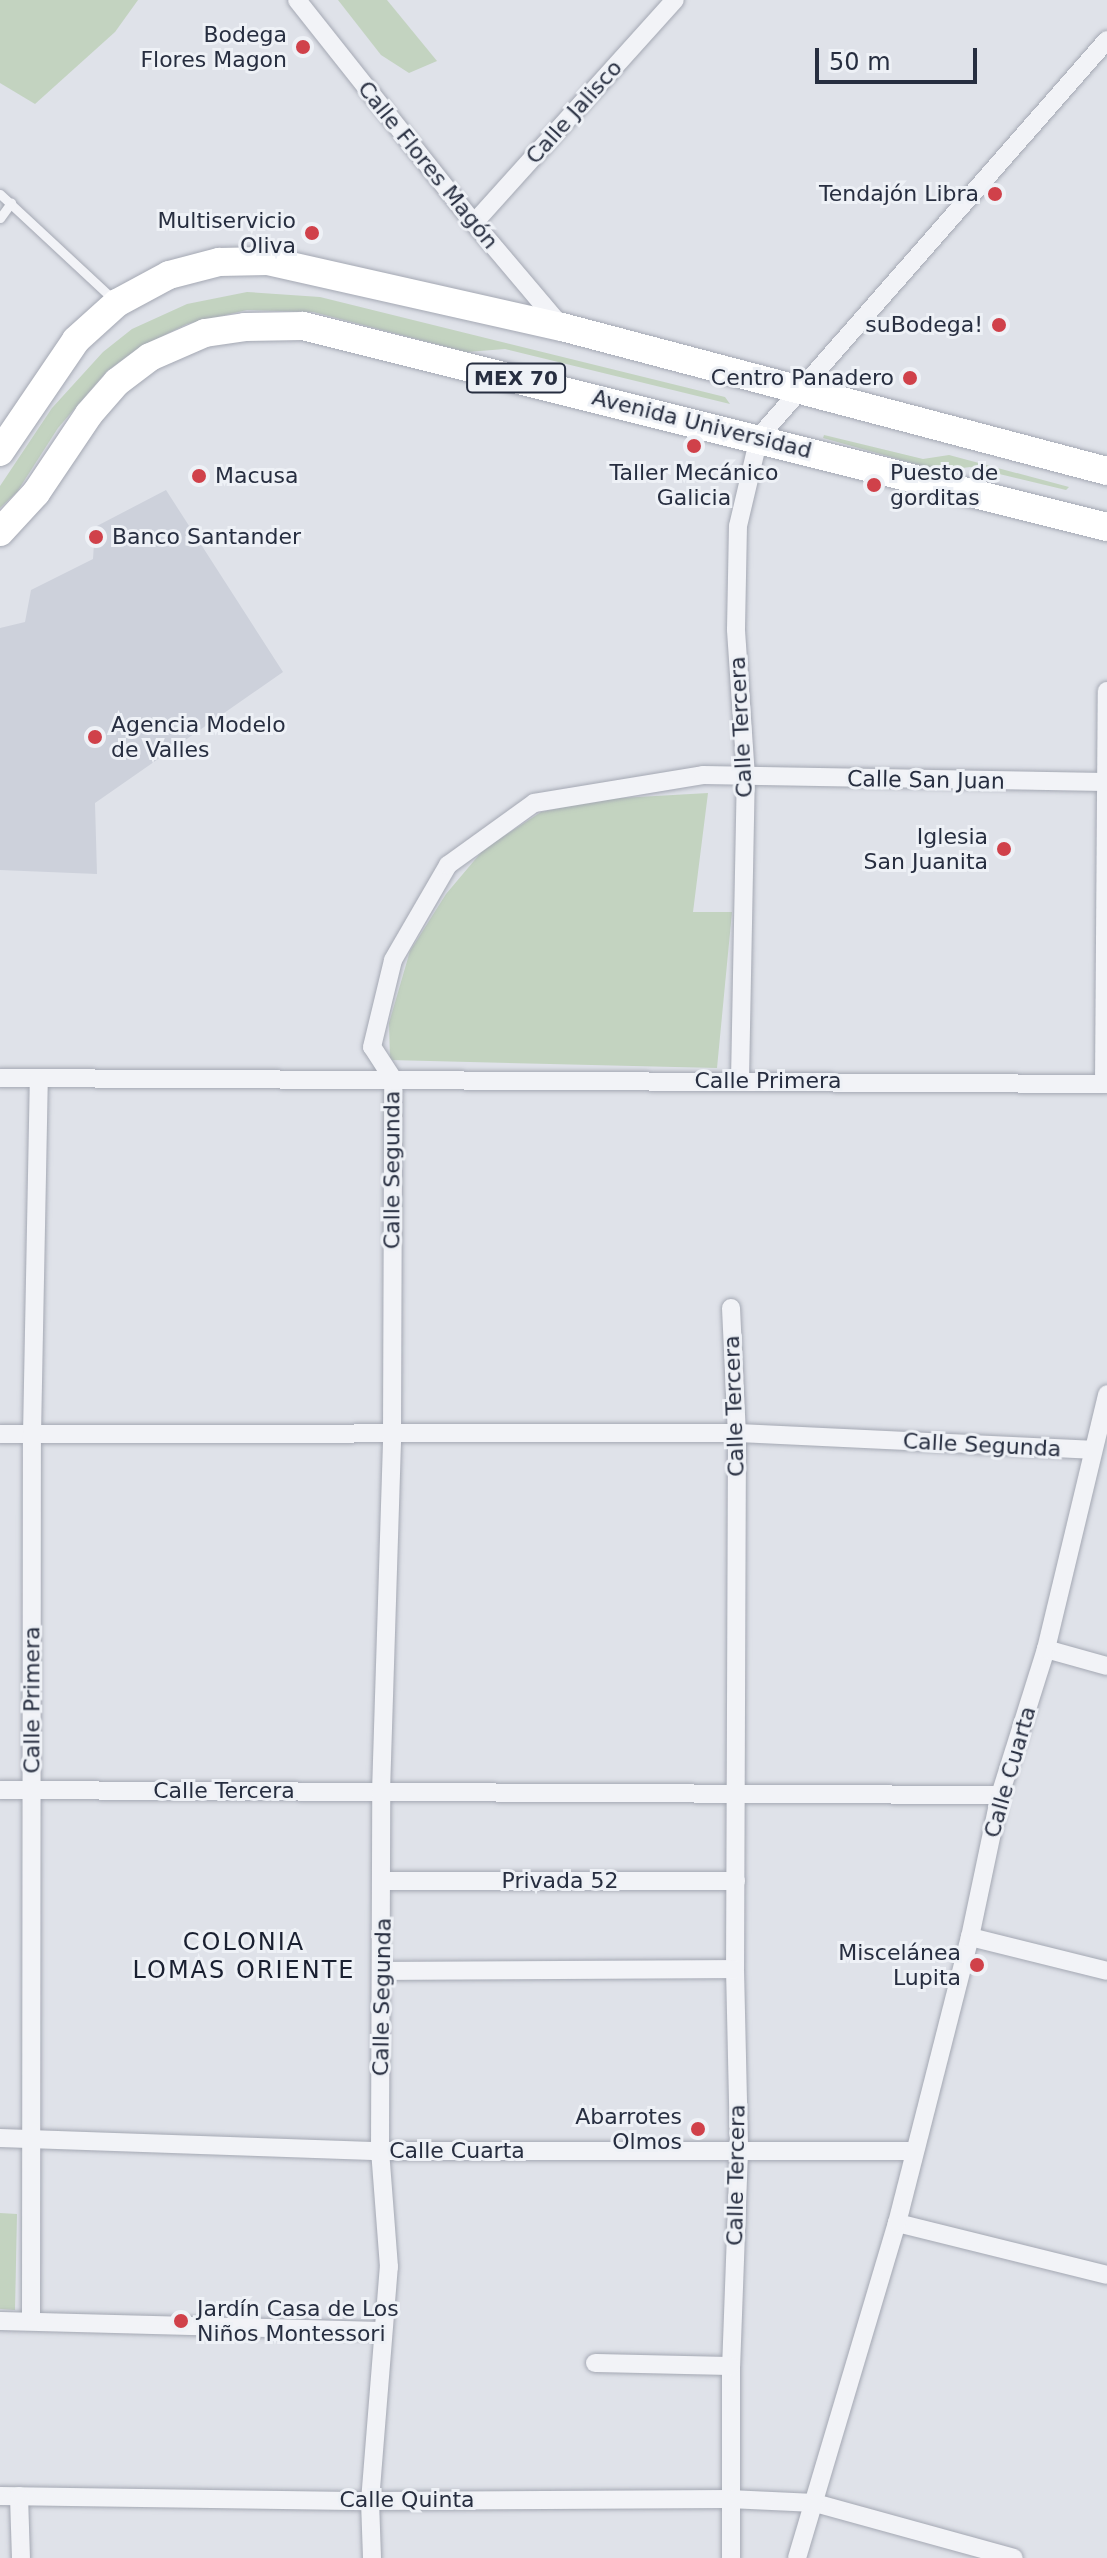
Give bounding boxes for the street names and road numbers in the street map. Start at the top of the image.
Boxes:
street label: Calle Jalisco [520,55,628,169]
street label: Calle Flores Magón [352,76,504,254]
road number: MEX 70 [466,362,566,394]
street label: Avenida Universidad [589,384,815,464]
street label: Calle Tercera [724,656,758,798]
street label: Calle San Juan [847,765,1005,795]
street label: Calle Primera [694,1068,842,1094]
street label: Calle Segunda [379,1091,405,1249]
street label: Calle Tercera [718,1335,750,1477]
street label: Calle Segunda [902,1428,1062,1462]
street label: Calle Primera [19,1626,45,1774]
street label: Calle Cuarta [979,1703,1041,1841]
street label: Calle Tercera [153,1778,295,1804]
street label: Privada 52 [502,1868,618,1894]
street label: Calle Segunda [367,1918,397,2076]
street label: Calle Tercera [722,2104,750,2246]
street label: Calle Cuarta [389,2138,525,2164]
street label: Calle Quinta [339,2487,475,2513]

